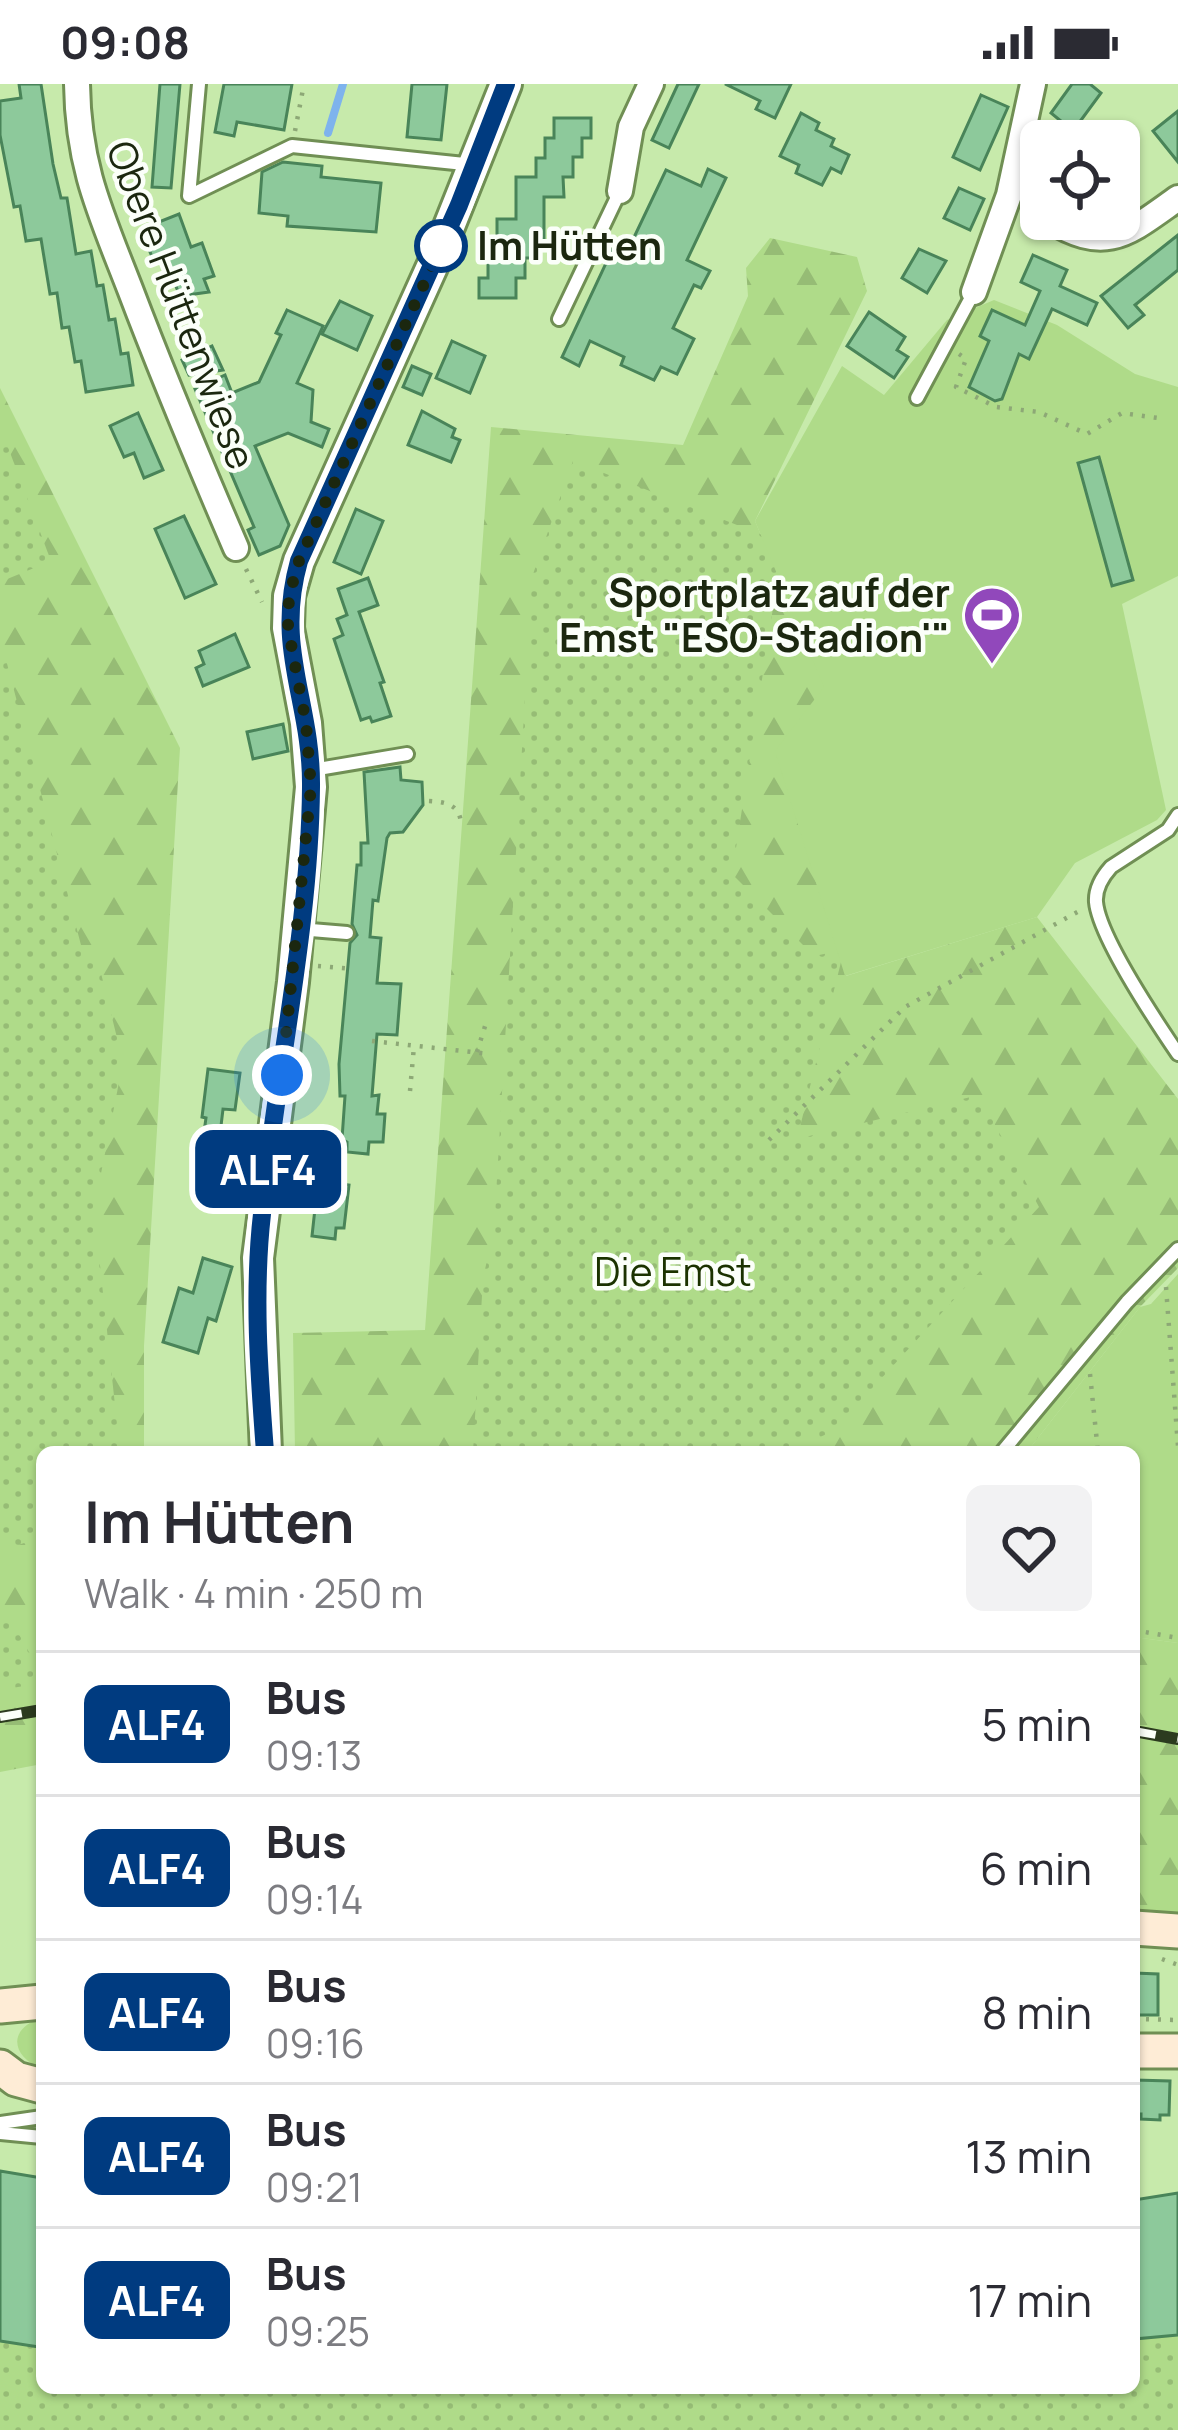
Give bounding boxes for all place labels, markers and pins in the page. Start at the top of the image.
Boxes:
place label: Im Hütten [477,218,662,272]
marker: Im Hütten [416,221,466,271]
place label: Sportplatz auf der Emst "ESO-Stadion'" [559,565,950,664]
sports icon: Sportplatz auf der Emst "ESO-Stadion'" [961,584,1023,666]

